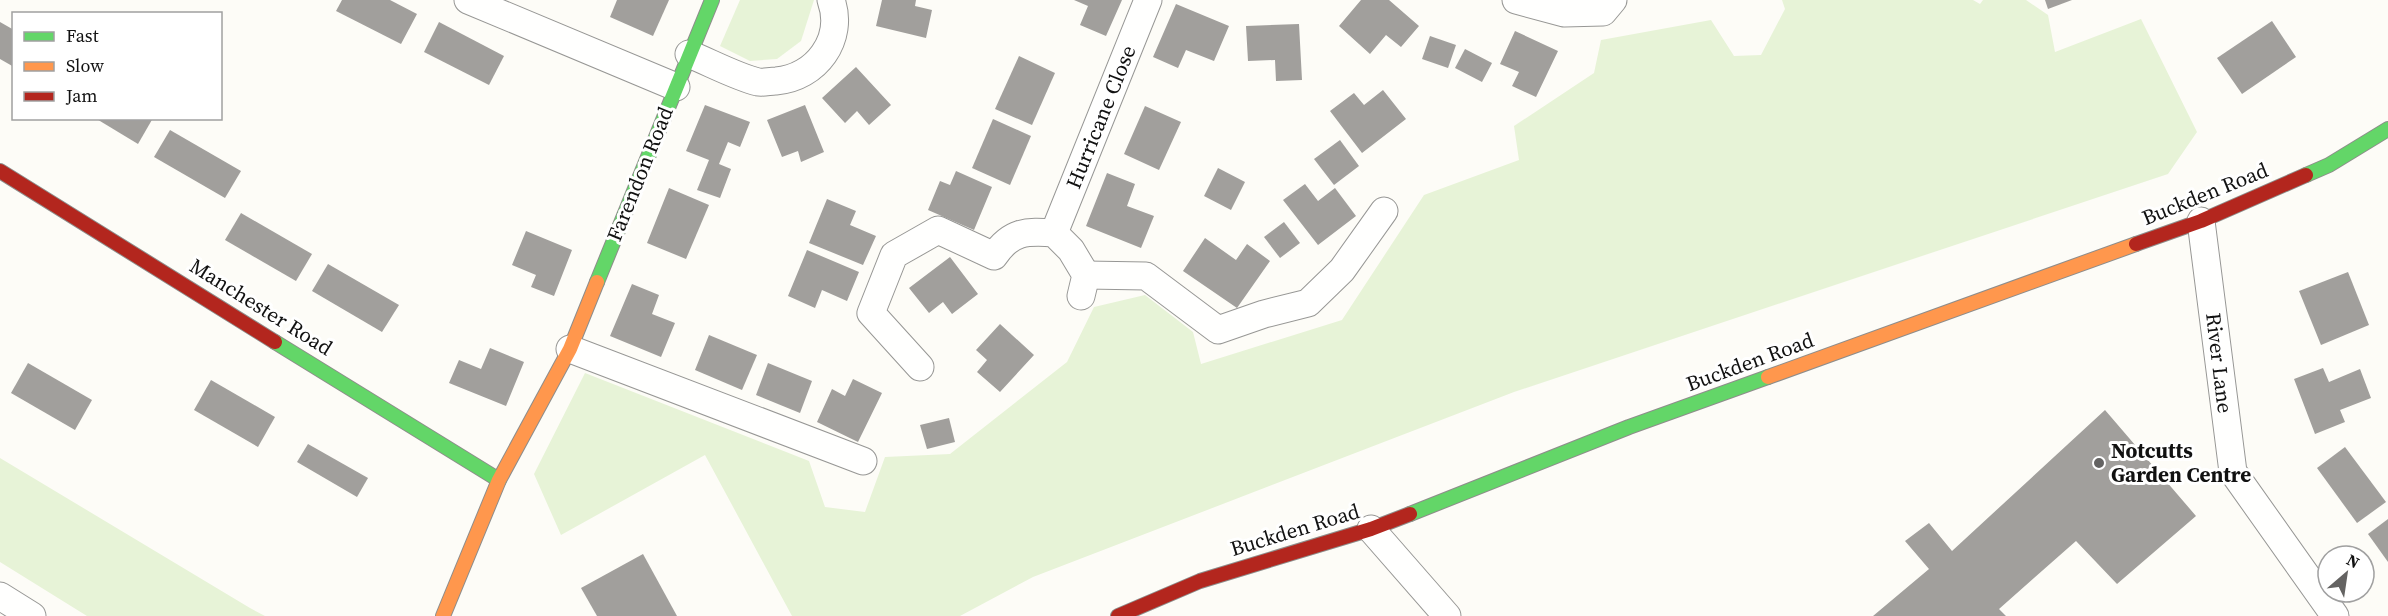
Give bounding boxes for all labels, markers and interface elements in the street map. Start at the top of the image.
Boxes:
legend [12,12,222,120]
text: Fast [66,23,99,48]
street label: Hurricane Close [1059,41,1143,193]
text: Slow [66,53,104,78]
text: Jam [65,83,98,108]
street label: Farendon Road [599,102,680,245]
street label: Buckden Road [2137,155,2272,232]
street label: Manchester Road [184,251,338,362]
street label: River Lane [2199,311,2240,415]
street label: Buckden Road [1682,325,1818,398]
place label: Notcutts Garden Centre [2111,436,2251,489]
marker: Notcutts Garden Centre [2092,456,2106,470]
street label: Buckden Road [1227,496,1363,563]
north arrow [2316,544,2376,604]
text: N [2343,548,2364,573]

